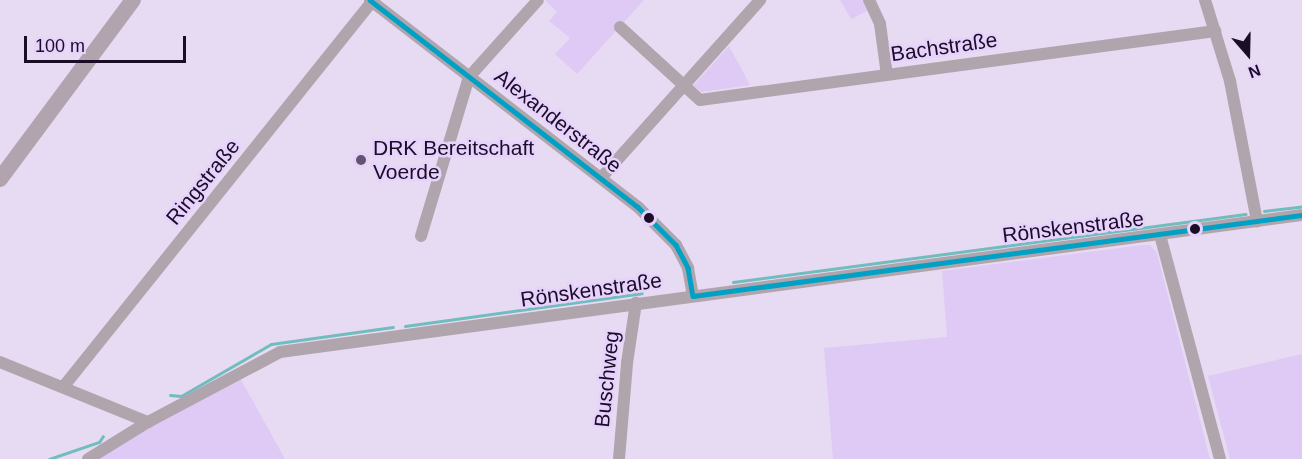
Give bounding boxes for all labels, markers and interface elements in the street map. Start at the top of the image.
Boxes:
scale bar [27,24,189,62]
north arrow [1218,24,1278,84]
street label: Bachstraße [889,27,999,67]
text: 100 m [35,36,85,56]
text: N [1246,61,1263,81]
street label: Alexanderstraße [490,64,626,178]
street label: Ringstraße [161,134,245,230]
place label: DRK Bereitschaft Voerde [373,135,534,185]
marker: DRK Bereitschaft Voerde [354,153,368,167]
street label: Rönskenstraße [1001,206,1145,248]
unlabelled marker [643,212,655,224]
unlabelled marker [1189,223,1201,235]
street label: Rönskenstraße [519,268,663,312]
street label: Buschweg [589,330,625,428]

